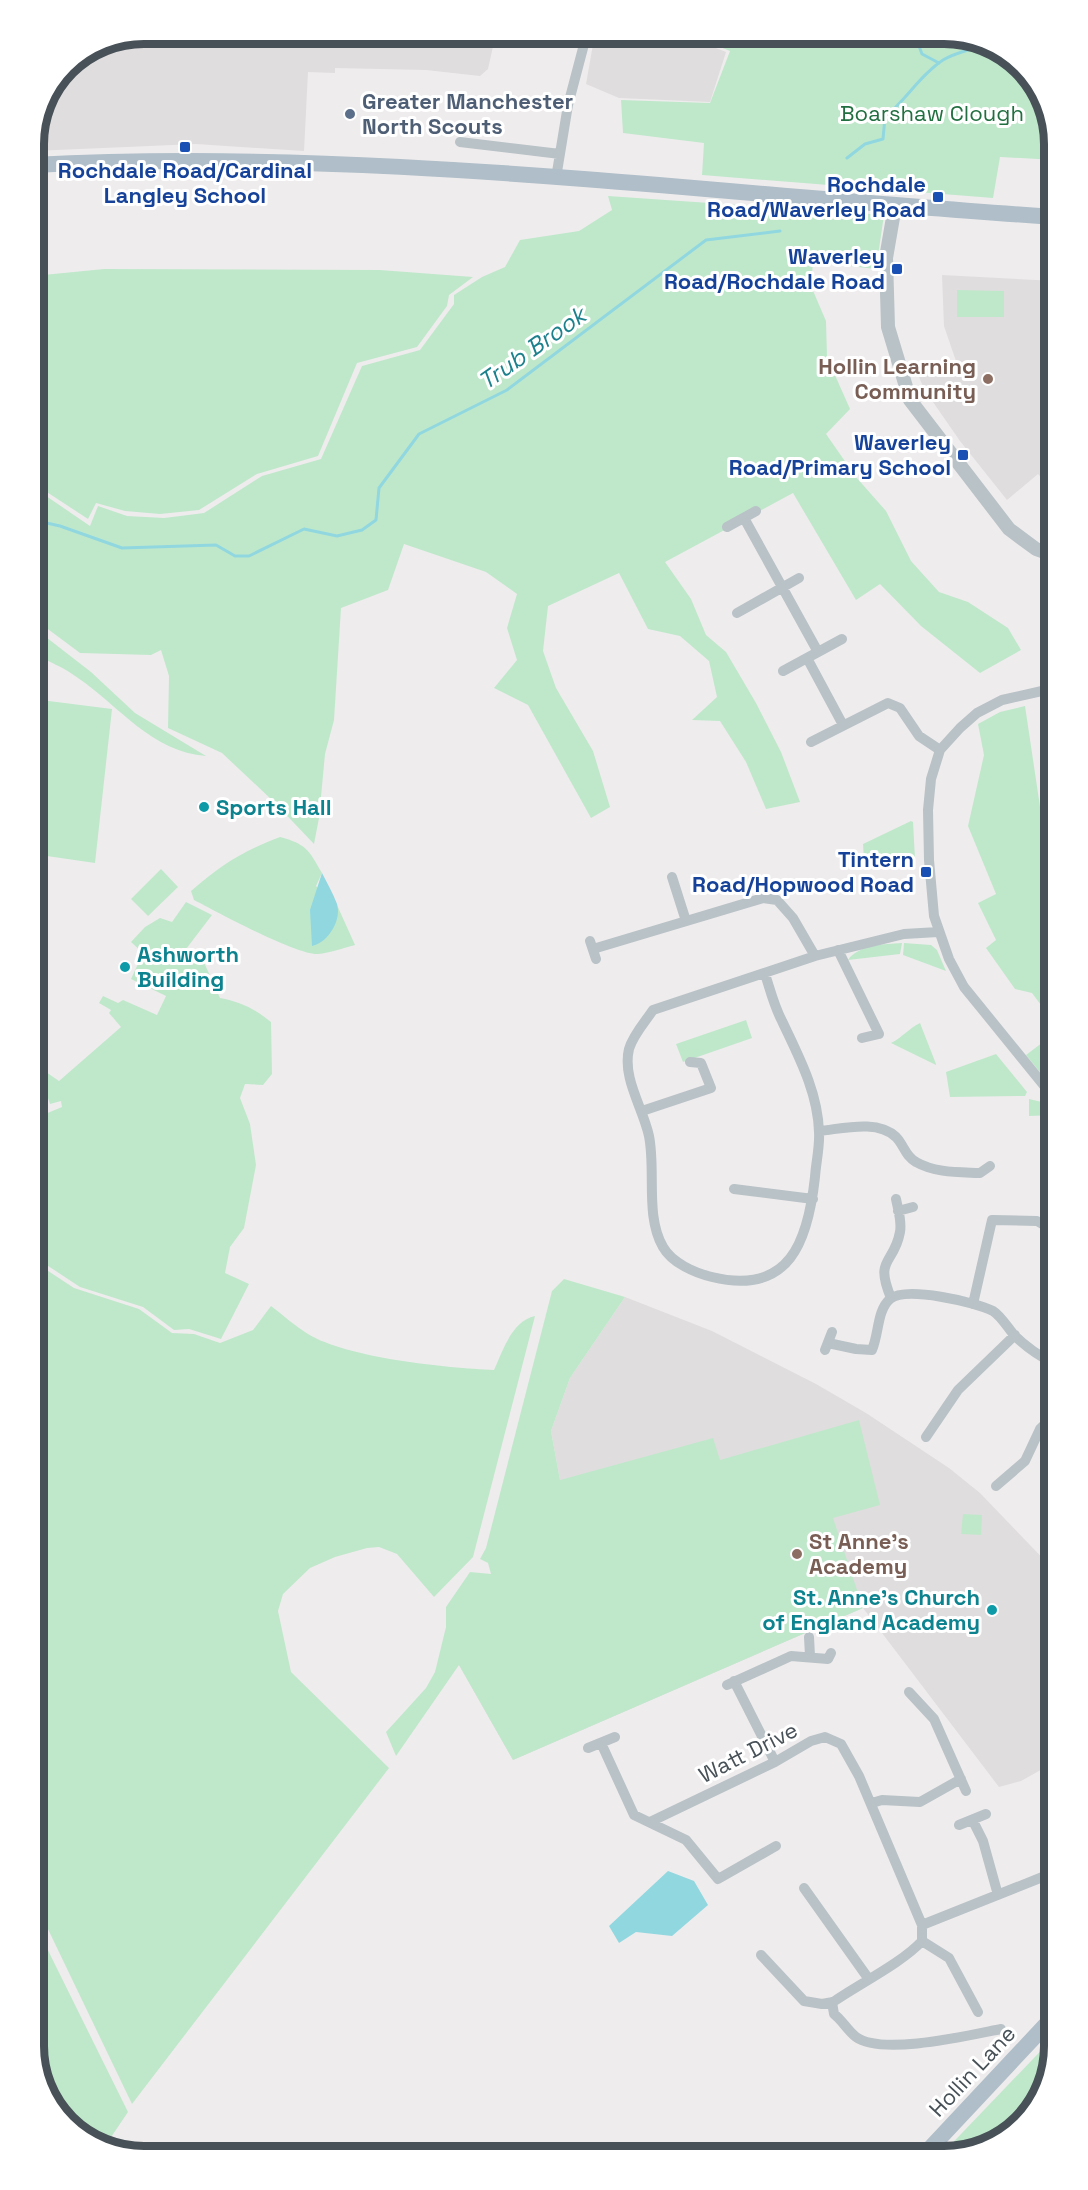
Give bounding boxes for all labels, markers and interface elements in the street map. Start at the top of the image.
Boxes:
place label: Greater Manchester North Scouts [362,87,574,140]
park label: Boarshaw Clough [840,99,1024,127]
marker: Greater Manchester North Scouts [343,107,357,121]
marker: Rochdale Road/Cardinal Langley School [178,140,192,154]
place label: Rochdale Road/Cardinal Langley School [58,156,312,209]
place label: Rochdale Road/Waverley Road [707,170,926,223]
marker: Rochdale Road/Waverley Road [931,190,945,204]
place label: Waverley Road/Rochdale Road [664,242,885,295]
marker: Waverley Road/Rochdale Road [890,262,904,276]
water label: Trub Brook [472,298,594,396]
place label: Hollin Learning Community [818,352,976,405]
marker: Hollin Learning Community [981,372,995,386]
place label: Waverley Road/Primary School [729,428,951,481]
marker: Waverley Road/Primary School [956,448,970,462]
place label: Sports Hall [216,793,332,821]
marker: Sports Hall [197,800,211,814]
place label: Tintern Road/Hopwood Road [692,845,914,898]
marker: Tintern Road/Hopwood Road [919,865,933,879]
place label: Ashworth Building [137,940,239,993]
marker: Ashworth Building [118,960,132,974]
place label: St Anne's Academy [809,1527,909,1580]
marker: St Anne's Academy [790,1547,804,1561]
place label: St. Anne's Church of England Academy [762,1583,980,1636]
marker: St. Anne's Church of England Academy [985,1603,999,1617]
street label: Watt Drive [694,1715,802,1789]
street label: Hollin Lane [923,2020,1021,2122]

